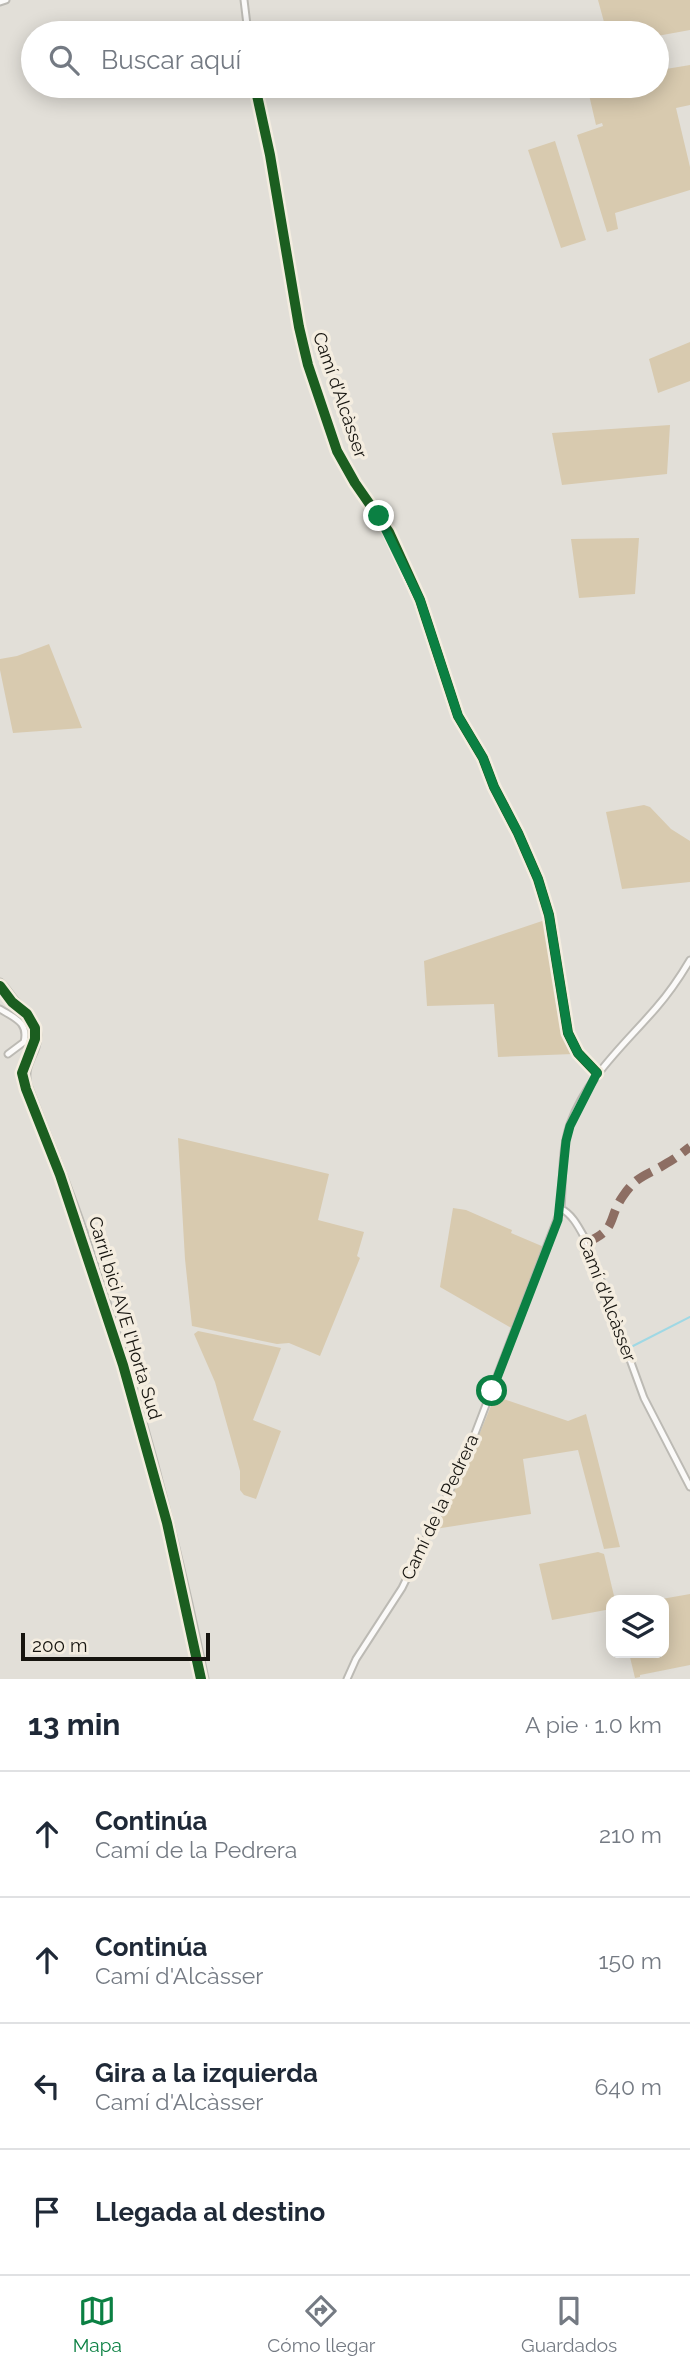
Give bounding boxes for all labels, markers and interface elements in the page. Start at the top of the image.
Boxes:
search box [21,21,669,98]
icon: search [45,41,83,79]
text: Buscar aquí [101,45,241,75]
street label: Camí d'Alcàsser [309,329,372,461]
route end [363,500,394,531]
street label: Carril bici AVE l'Horta Sud [85,1214,166,1422]
street label: Camí d'Alcàsser [574,1234,641,1365]
route start [476,1375,507,1406]
street label: Camí de la Pedrera [397,1431,483,1583]
map controls [606,1595,669,1658]
button: layers [606,1595,669,1658]
scale bar [21,1630,210,1662]
text: 200 m [32,1634,87,1656]
text: 13 min [28,1707,120,1742]
text: A pie · 1.0 km [525,1711,662,1738]
text: Continúa [95,1806,207,1836]
icon: ahead [28,1815,66,1853]
text: 210 m [599,1821,662,1848]
text: Camí de la Pedrera [95,1836,297,1863]
text: Continúa [95,1932,207,1962]
icon: ahead [28,1941,66,1979]
text: 150 m [599,1947,662,1974]
text: Camí d'Alcàsser [95,1962,263,1989]
text: Gira a la izquierda [95,2058,318,2088]
icon: left [28,2067,66,2105]
text: 640 m [594,2073,662,2100]
text: Camí d'Alcàsser [95,2088,263,2115]
icon: arrive [28,2193,66,2231]
text: Llegada al destino [95,2197,325,2227]
tab: Mapa [73,2292,122,2356]
tab: Cómo llegar [267,2292,376,2356]
tab: Guardados [521,2292,617,2356]

